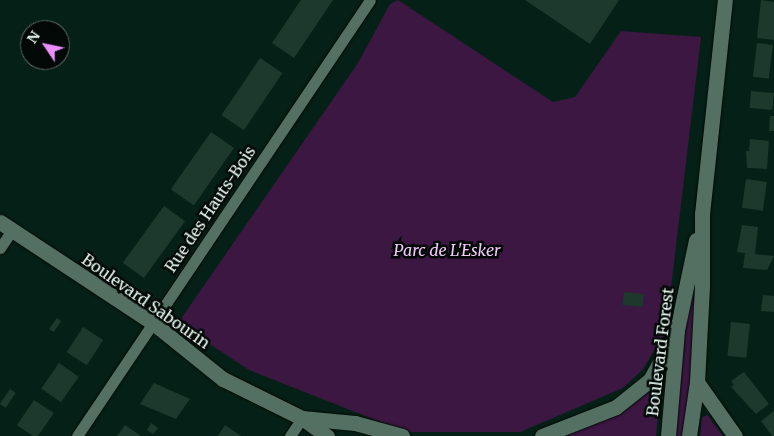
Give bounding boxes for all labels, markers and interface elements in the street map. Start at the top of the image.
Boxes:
north arrow [20,20,70,70]
text: N [23,28,44,47]
street label: Rue des Hauts-Bois [161,142,259,276]
park label: Parc de L'Esker [394,240,500,260]
street label: Boulevard Sabourin [78,250,214,352]
street label: Boulevard Forest [643,287,677,417]

